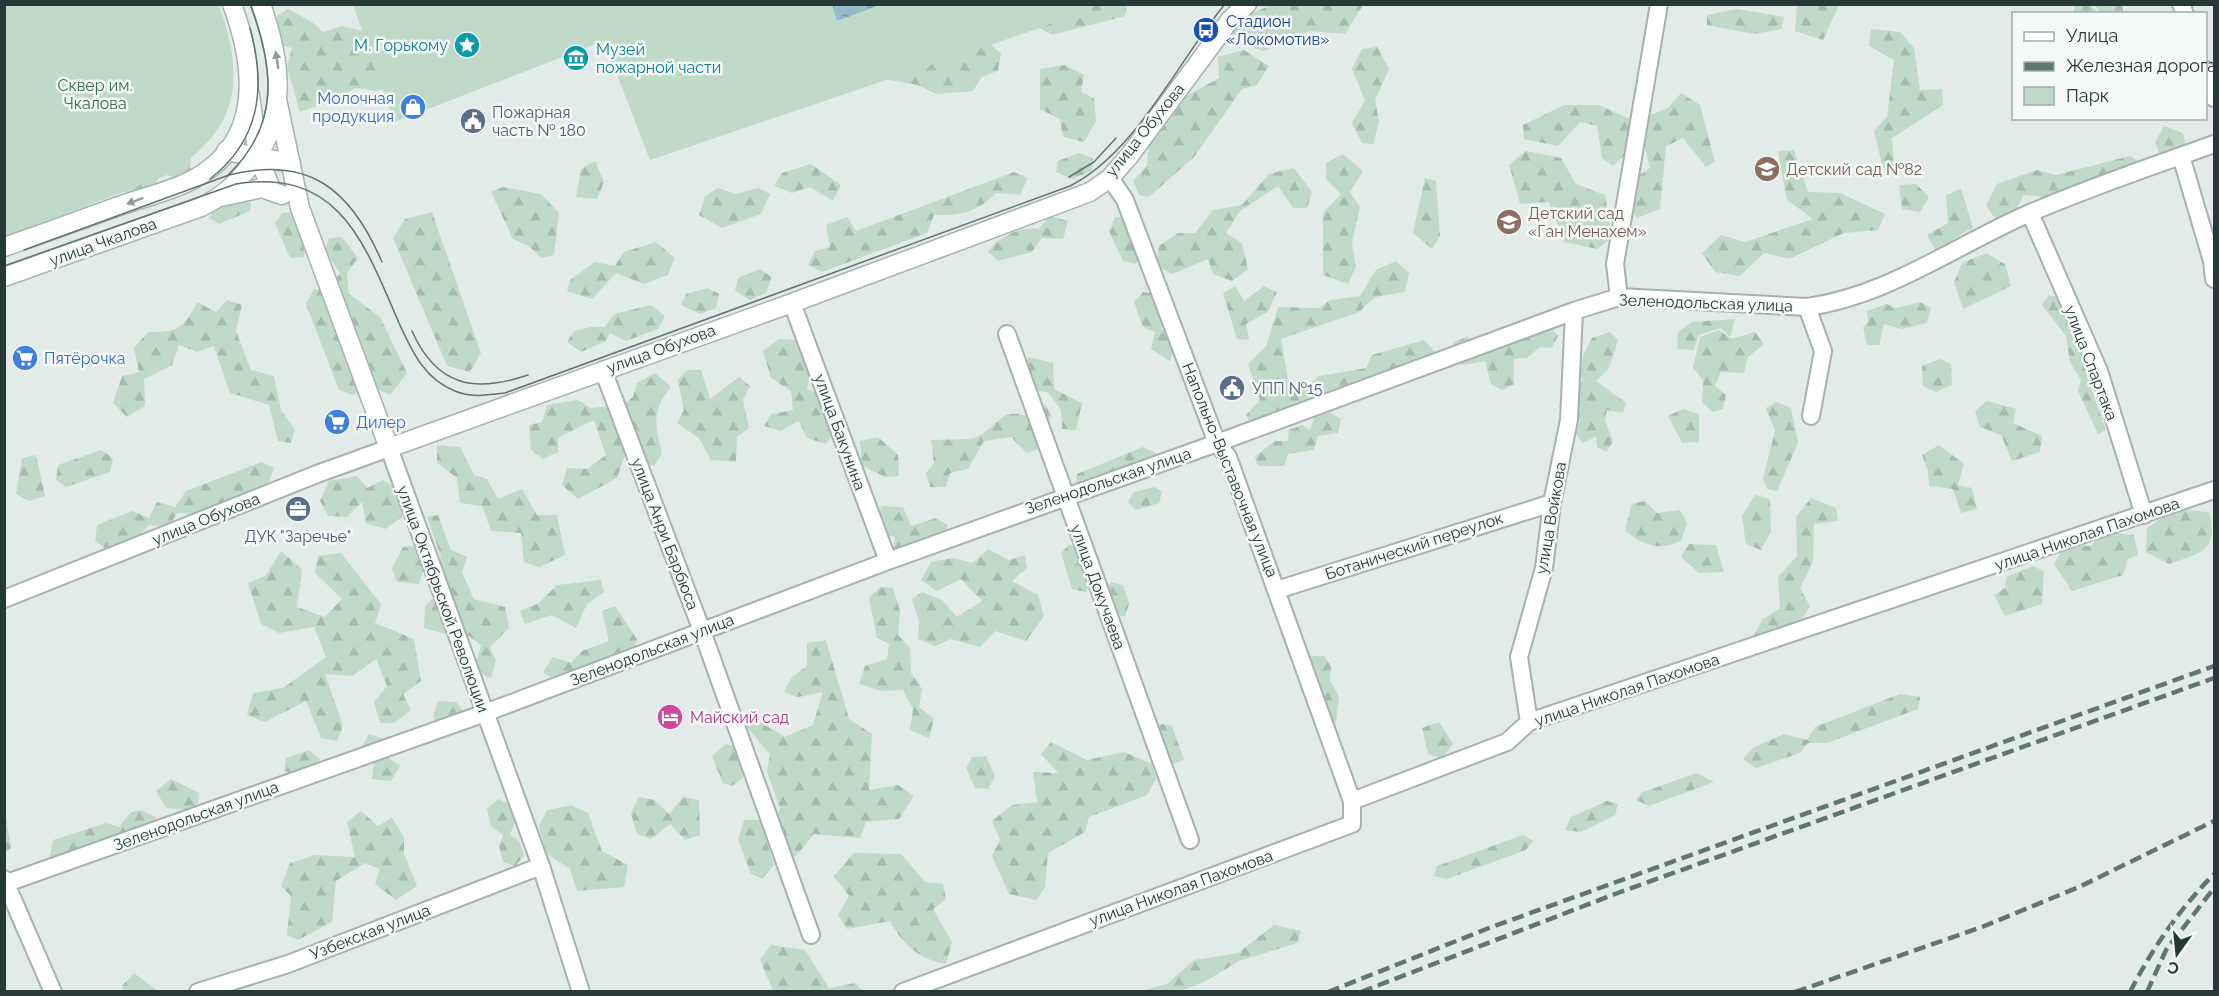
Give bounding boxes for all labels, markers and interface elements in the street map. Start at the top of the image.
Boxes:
place label: Стадион «Локомотив» [1226,12,1329,49]
legend [2012,12,2207,120]
bus stop icon: Стадион «Локомотив» [1191,15,1221,45]
text: Улица [2066,25,2118,46]
place icon: М. Горькому [452,30,482,60]
place label: М. Горькому [354,36,448,55]
place label: Музей пожарной части [596,40,721,77]
museum icon: Музей пожарной части [561,43,591,73]
one-way arrow [272,50,281,69]
text: Железная дорога [2066,55,2217,76]
park label: Сквер им. Чкалова [58,76,132,113]
street label: улица Обухова [1102,80,1188,180]
text: Парк [2066,85,2109,106]
place label: Молочная продукция [312,89,394,126]
shop icon: Молочная продукция [398,92,428,122]
place label: Пожарная часть № 180 [492,103,586,140]
public building icon: Пожарная часть № 180 [458,106,488,136]
school or university icon: Детский сад №82 [1752,154,1782,184]
place label: Детский сад №82 [1786,160,1922,179]
one-way arrow [125,196,143,206]
place label: Детский сад «Ган Менахем» [1528,204,1647,241]
school or university icon: Детский сад «Ган Менахем» [1494,207,1524,237]
street label: улица Чкалова [47,214,159,270]
street label: Зеленодольская улица [1619,290,1793,316]
street label: улица Спартака [2060,303,2122,423]
street label: улица Обухова [604,321,718,377]
supermarket icon: Пятёрочка [10,343,40,373]
place label: Пятёрочка [44,349,125,368]
street label: Напольно-Выставочная улица [1178,360,1282,580]
street label: улица Бакунина [810,371,870,493]
public building icon: УПП №15 [1217,373,1247,403]
place label: УПП №15 [1252,379,1323,398]
supermarket icon: Дилер [322,407,352,437]
place label: Дилер [356,413,406,432]
street label: Зеленодольская улица [1023,444,1193,518]
street label: улица Анри Барбюса [627,455,703,613]
street label: улица Войкова [1532,460,1570,576]
street label: улица Октябрьской Революции [393,483,493,715]
street label: улица Обухова [149,489,263,549]
street label: улица Николая Пахомова [1992,493,2182,575]
office icon: ДУК "Заречье" [283,494,313,524]
street label: Ботанический переулок [1323,508,1505,584]
street label: улица Докучаева [1067,522,1129,652]
place label: ДУК "Заречье" [245,527,351,546]
street label: Зеленодольская улица [567,610,737,690]
street label: улица Николая Пахомова [1532,649,1722,731]
hotel icon: Майский сад [655,702,685,732]
place label: Майский сад [690,708,789,727]
street label: Зеленодольская улица [111,777,281,855]
street label: улица Николая Пахомова [1087,846,1275,930]
street label: Узбекская улица [307,900,433,964]
north arrow [2147,924,2207,984]
text: С [2165,957,2181,979]

